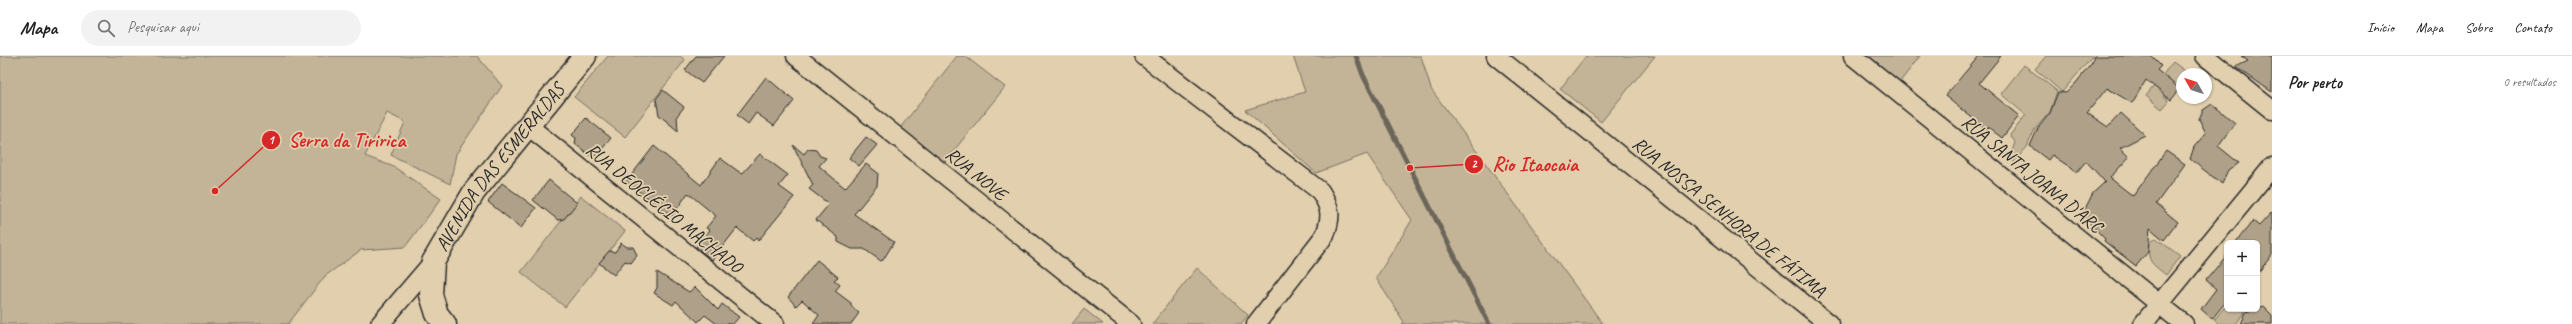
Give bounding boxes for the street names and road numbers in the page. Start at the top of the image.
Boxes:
street label: AVENIDA DAS ESMERALDAS [430,76,572,256]
street label: RUA SANTA JOANA D'ARC [1957,110,2109,240]
street label: RUA NOSSA SENHORA DE FÁTIMA [1627,132,1831,303]
street label: RUA DEOCLÉCIO MACHADO [581,137,748,280]
street label: RUA NOVE [940,142,1014,208]

